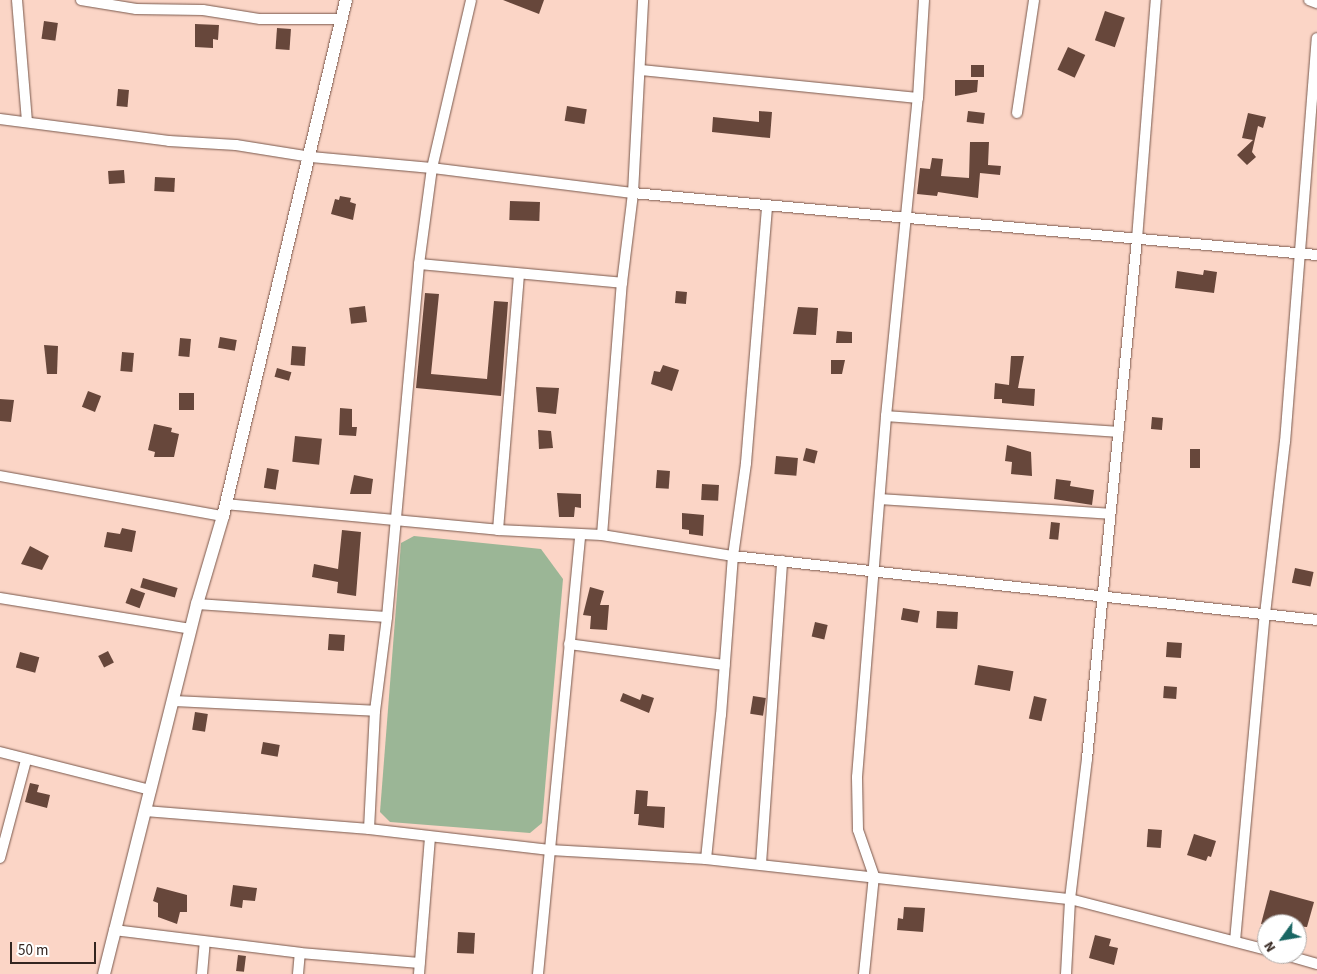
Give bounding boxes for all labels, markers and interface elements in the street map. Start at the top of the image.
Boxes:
north arrow [1257,914,1307,964]
scale bar [12,932,99,964]
text: N [1259,937,1281,956]
text: 50 m [18,940,48,961]

